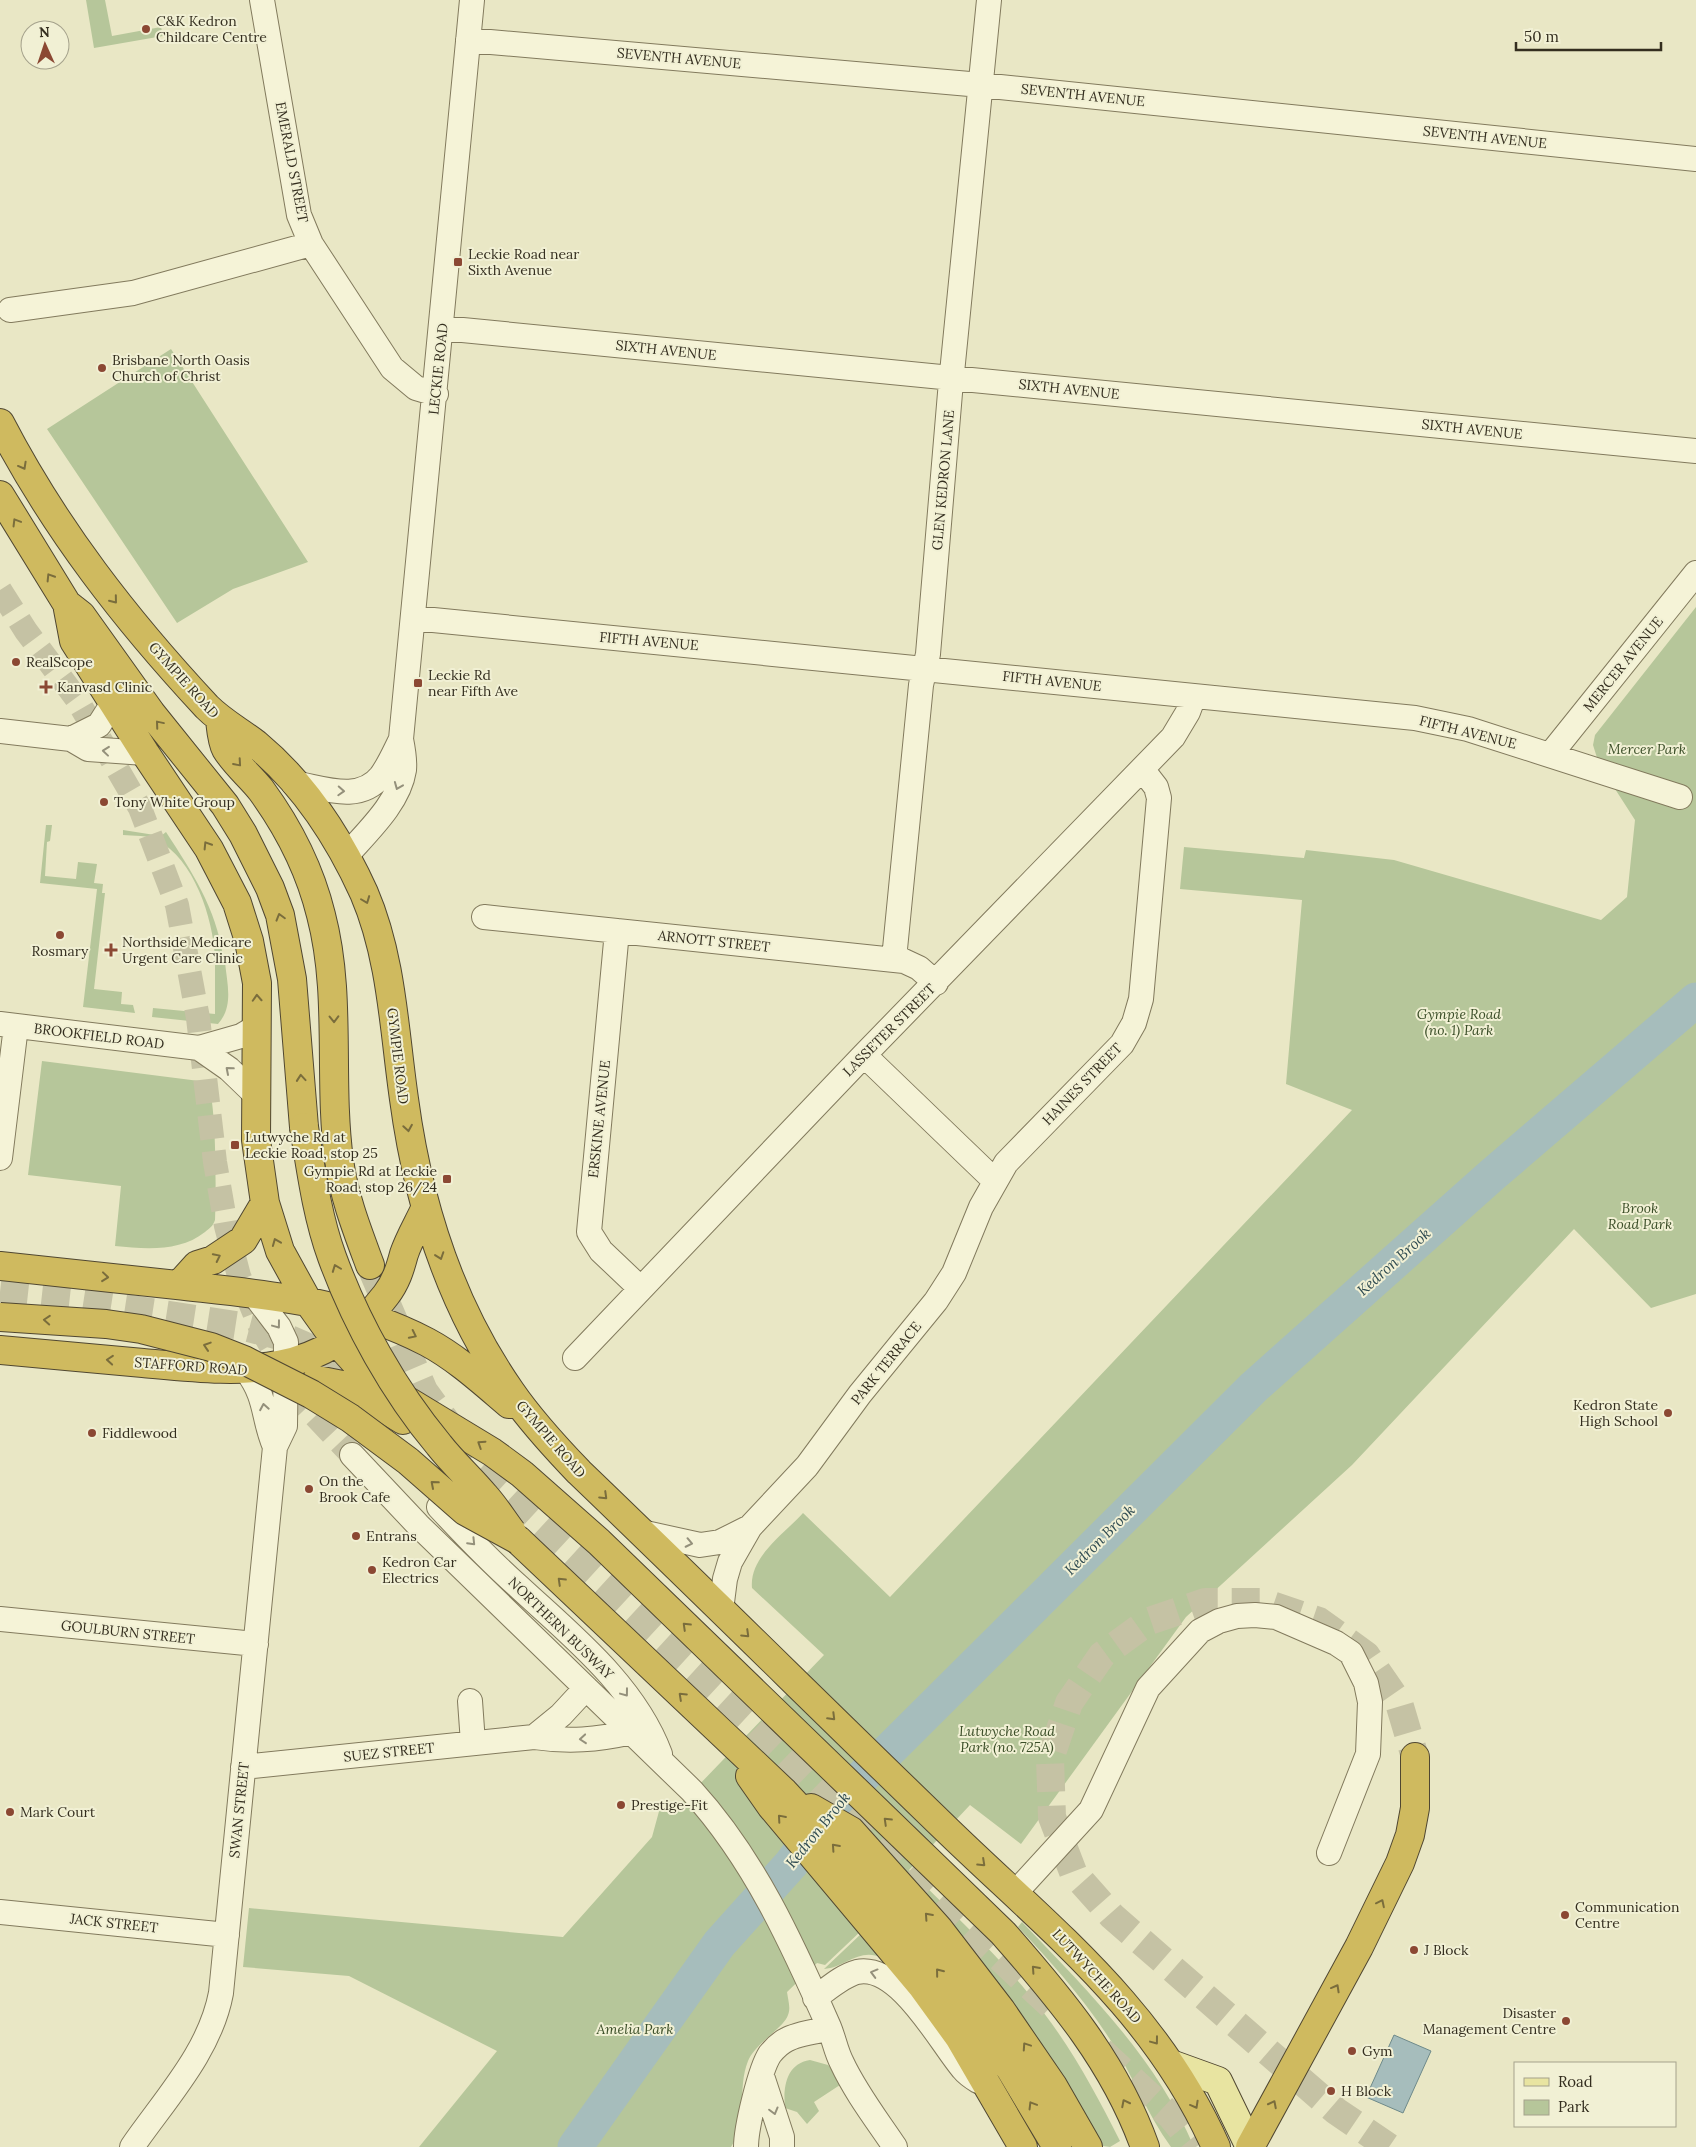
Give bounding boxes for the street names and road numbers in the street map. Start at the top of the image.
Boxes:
street label: SEVENTH AVENUE [616,44,742,72]
street label: SEVENTH AVENUE [1020,80,1146,110]
street label: EMERALD STREET [271,100,313,224]
street label: SEVENTH AVENUE [1422,122,1548,152]
street label: LECKIE ROAD [424,322,452,416]
street label: SIXTH AVENUE [615,336,718,364]
street label: SIXTH AVENUE [1018,375,1121,403]
street label: GLEN KEDRON LANE [928,409,958,551]
street label: SIXTH AVENUE [1421,415,1524,443]
street label: MERCER AVENUE [1579,613,1667,715]
street label: FIFTH AVENUE [599,628,700,654]
street label: GYMPIE ROAD [145,638,223,722]
street label: FIFTH AVENUE [1002,667,1103,695]
street label: FIFTH AVENUE [1418,711,1519,753]
street label: ARNOTT STREET [656,926,771,956]
street label: LASSETER STREET [839,980,939,1080]
street label: GYMPIE ROAD [383,1007,413,1105]
street label: BROOKFIELD ROAD [33,1019,165,1053]
street label: HAINES STREET [1038,1039,1126,1129]
street label: ERSKINE AVENUE [584,1059,614,1179]
street label: PARK TERRACE [847,1318,925,1408]
street label: STAFFORD ROAD [134,1353,248,1379]
street label: GYMPIE ROAD [512,1397,590,1481]
street label: NORTHERN BUSWAY [505,1573,618,1684]
street label: GOULBURN STREET [60,1616,196,1648]
street label: SUEZ STREET [343,1738,435,1766]
street label: SWAN STREET [225,1761,253,1859]
street label: JACK STREET [68,1909,159,1937]
street label: LUTWYCHE ROAD [1049,1925,1145,2027]

